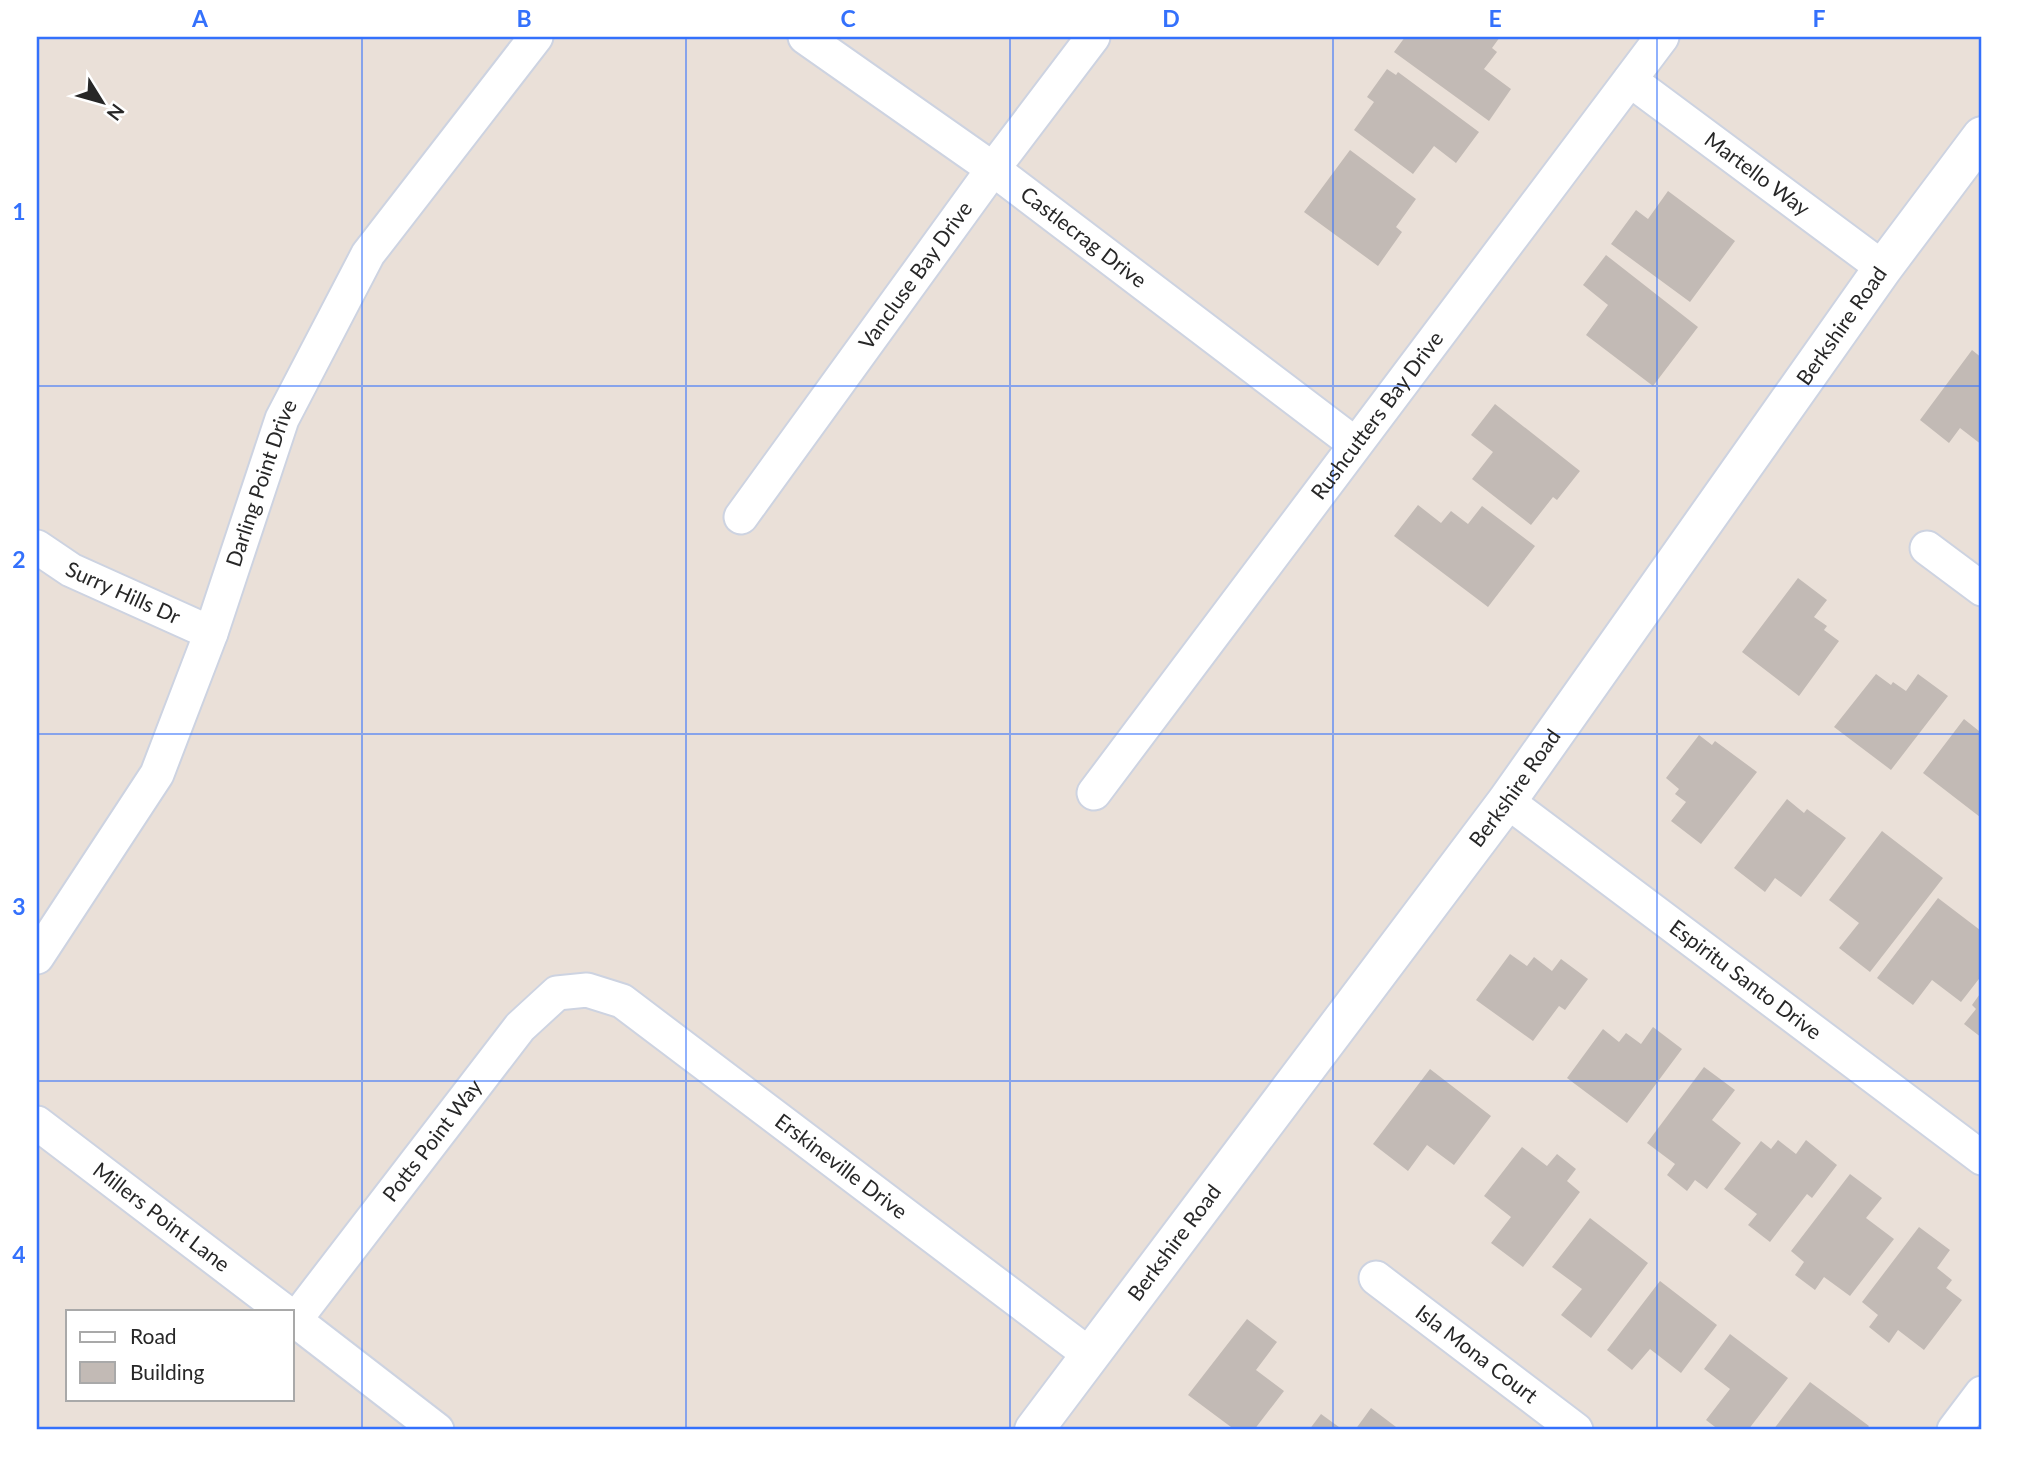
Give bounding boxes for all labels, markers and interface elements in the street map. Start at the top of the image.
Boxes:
text: A [191,4,209,32]
text: B [516,4,532,32]
text: C [840,4,856,32]
text: D [1162,4,1180,32]
text: E [1488,4,1502,32]
text: F [1812,4,1826,32]
north arrow [66,66,136,136]
text: N [102,100,130,125]
street label: Martello Way [1700,126,1815,220]
street label: Castlecrag Drive [1016,181,1152,292]
street label: Vancluse Bay Drive [853,196,976,354]
text: 1 [12,197,26,225]
street label: Berkshire Road [1790,261,1891,389]
street label: Rushcutters Bay Drive [1305,326,1448,504]
street label: Darling Point Drive [220,394,301,570]
text: 2 [12,545,26,573]
street label: Surry Hills Dr [62,555,185,629]
street label: Berkshire Road [1463,724,1565,851]
text: 3 [12,892,26,920]
street label: Espiritu Santo Drive [1665,914,1827,1044]
street label: Potts Point Way [377,1074,486,1206]
street label: Erskineville Drive [771,1107,913,1223]
street label: Millers Point Lane [89,1156,235,1276]
street label: Berkshire Road [1122,1179,1225,1305]
text: 4 [12,1240,26,1268]
street label: Isla Mona Court [1411,1299,1544,1408]
legend [66,1310,294,1400]
text: Road [130,1323,177,1348]
text: Building [130,1359,205,1384]

